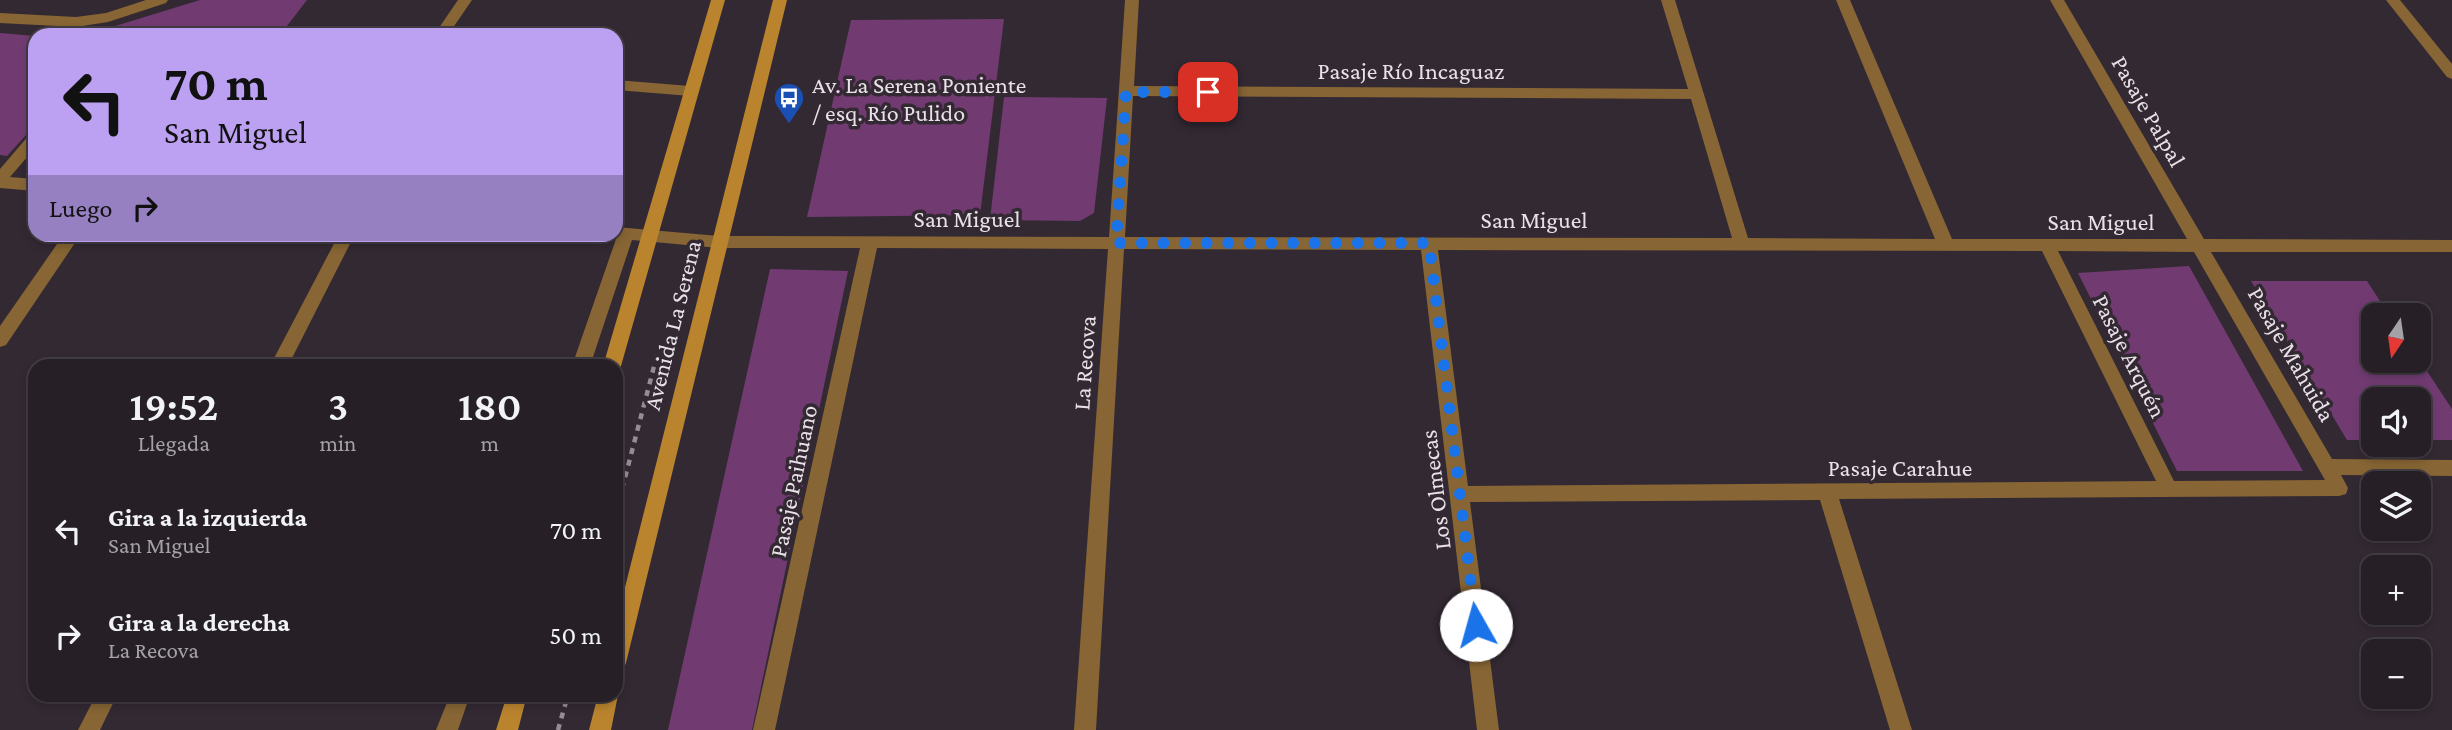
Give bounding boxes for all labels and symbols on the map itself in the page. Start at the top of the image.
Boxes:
street label: Pasaje Palpal [2106,51,2192,171]
street label: Pasaje Río Incaguaz [1317,57,1505,84]
pin [1178,62,1238,122]
place label: Av. La Serena Poniente / esq. Río Pulido [812,71,1026,126]
bus stop icon: Av. La Serena Poniente / esq. Río Pulido [772,81,806,125]
street label: San Miguel [913,205,1021,232]
street label: San Miguel [1480,206,1588,233]
street label: San Miguel [2047,208,2155,235]
street label: Avenida La Serena [638,237,706,413]
street label: Pasaje Mahuida [2243,282,2341,426]
street label: Pasaje Arquén [2087,290,2173,422]
north arrow [2361,303,2431,373]
street label: La Recova [1067,315,1101,411]
street label: Pasaje Paihuano [764,402,822,560]
street label: Los Olmecas [1414,429,1456,551]
street label: Pasaje Carahue [1828,454,1972,481]
position arrow [1439,588,1513,662]

